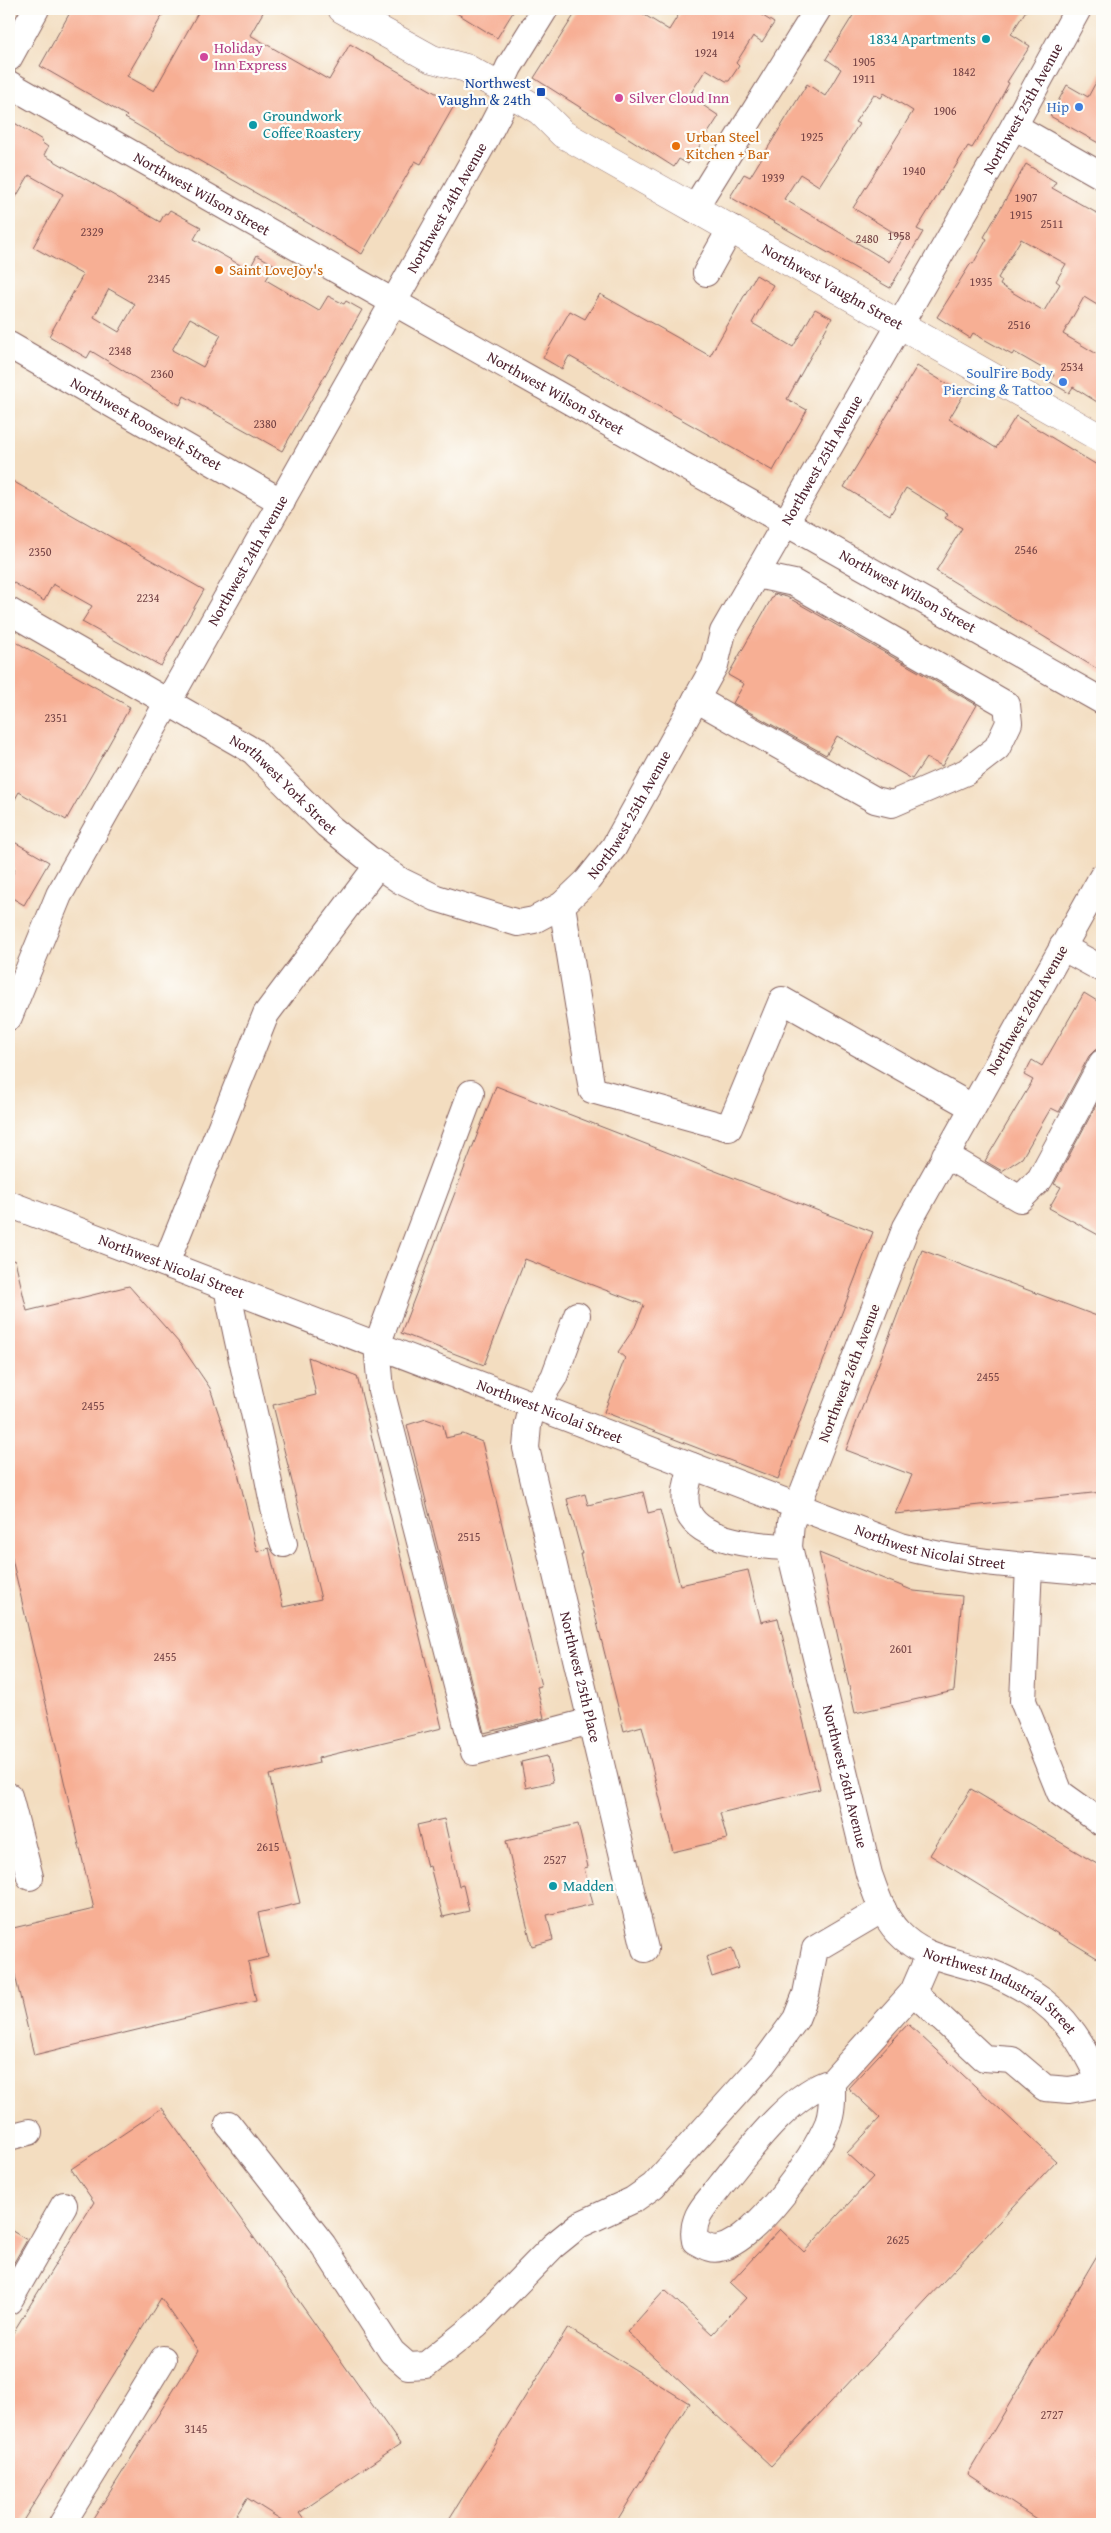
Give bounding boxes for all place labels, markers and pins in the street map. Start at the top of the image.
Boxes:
place label: 1834 Apartments [869,28,976,49]
marker: 1834 Apartments [980,33,992,45]
place label: Holiday Inn Express [214,37,287,75]
marker: Holiday Inn Express [198,51,210,63]
place label: Northwest Vaughn & 24th [438,72,532,110]
marker: Northwest Vaughn & 24th [535,86,547,98]
place label: Silver Cloud Inn [629,87,730,108]
marker: Silver Cloud Inn [613,92,625,104]
place label: Hip [1047,96,1069,117]
marker: Hip [1073,101,1085,113]
place label: Groundwork Coffee Roastery [263,105,362,143]
marker: Groundwork Coffee Roastery [247,119,259,131]
place label: Urban Steel Kitchen + Bar [686,126,769,164]
marker: Urban Steel Kitchen + Bar [670,140,682,152]
place label: Saint LoveJoy's [229,259,323,280]
marker: Saint LoveJoy's [213,264,225,276]
place label: SoulFire Body Piercing & Tattoo [943,362,1054,400]
marker: SoulFire Body Piercing & Tattoo [1057,376,1069,388]
place label: Madden [563,1875,614,1896]
marker: Madden [547,1880,559,1892]

